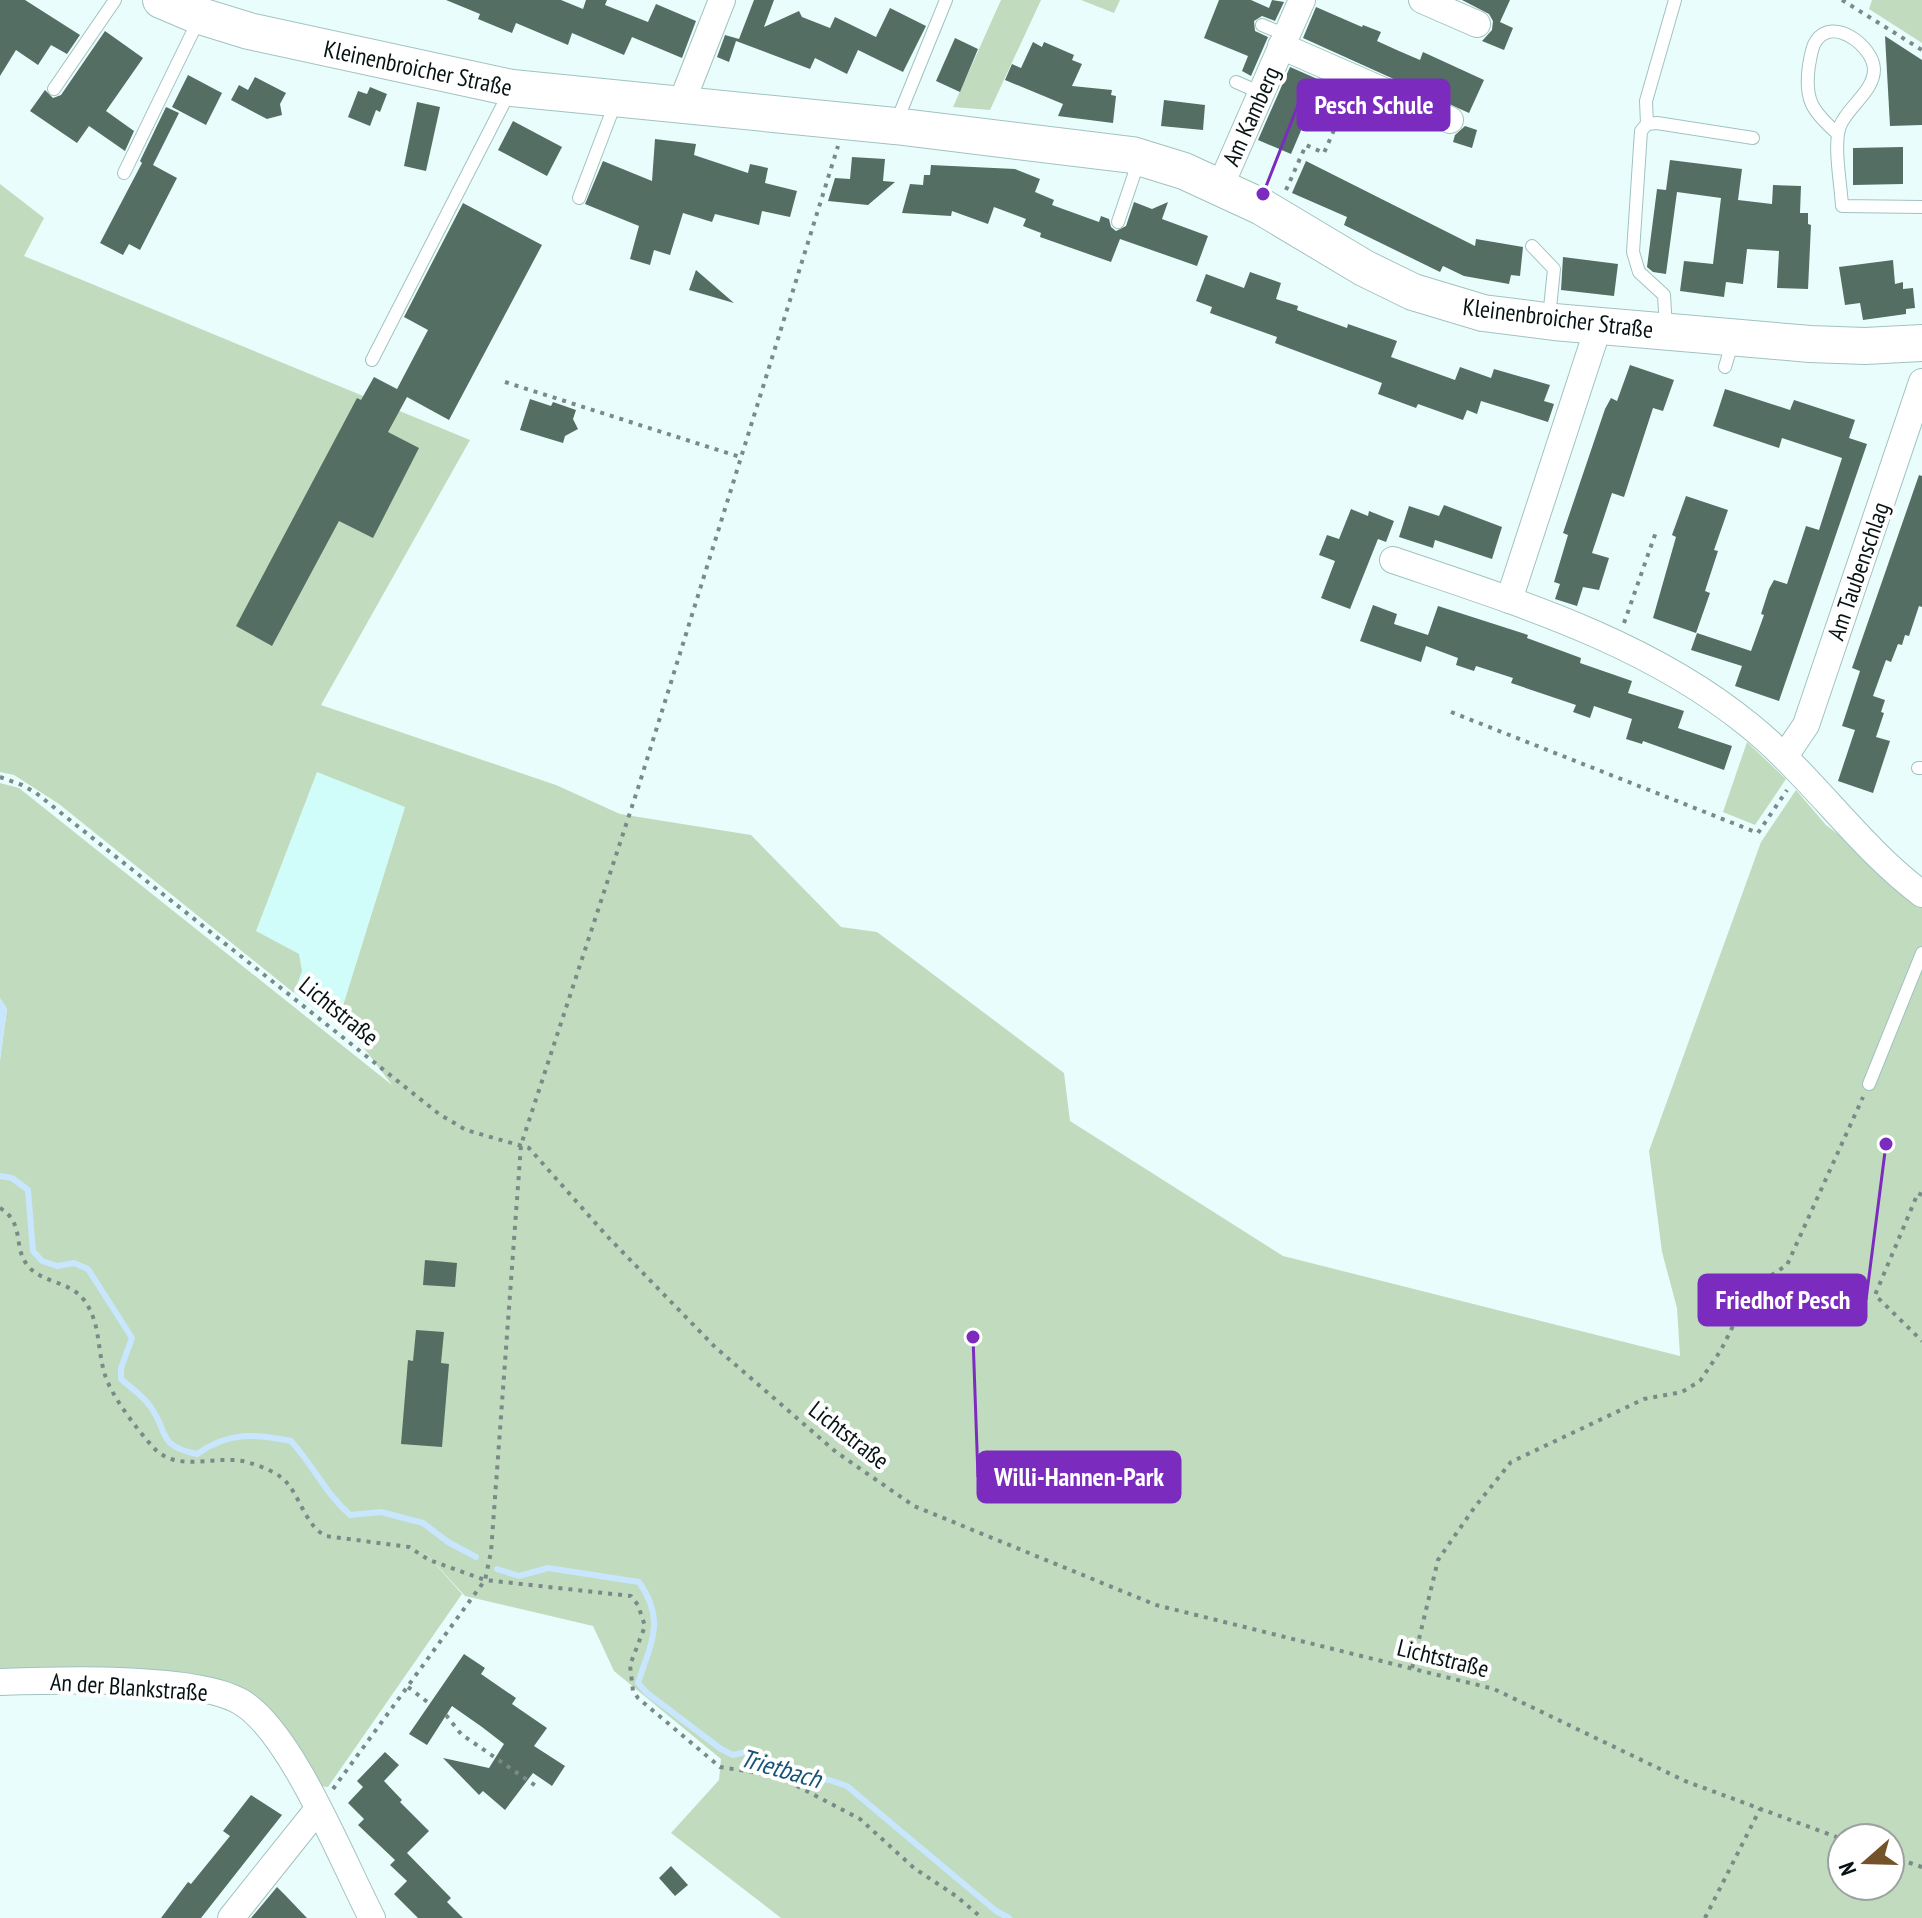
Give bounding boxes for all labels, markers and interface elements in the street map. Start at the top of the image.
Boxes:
street label: Kleinenbroicher Straße [321,33,515,103]
street label: Am Kamberg [1215,61,1287,171]
callout: Pesch Schule [1298,80,1449,130]
text: Pesch Schule [1314,88,1434,121]
street label: Kleinenbroicher Straße [1461,291,1655,345]
street label: Am Taubenschlag [1820,498,1896,644]
street label: Lichtstraße [293,970,385,1052]
callout: Friedhof Pesch [1699,1275,1866,1325]
text: Friedhof Pesch [1716,1283,1850,1316]
street label: Lichtstraße [803,1394,895,1476]
callout: Willi-Hannen-Park [978,1452,1180,1502]
text: Willi-Hannen-Park [993,1460,1164,1493]
street label: Lichtstraße [1394,1632,1492,1684]
street label: An der Blankstraße [49,1666,209,1708]
water label: Trietbach [737,1741,827,1796]
north arrow [1826,1822,1906,1902]
text: N [1832,1858,1862,1879]

